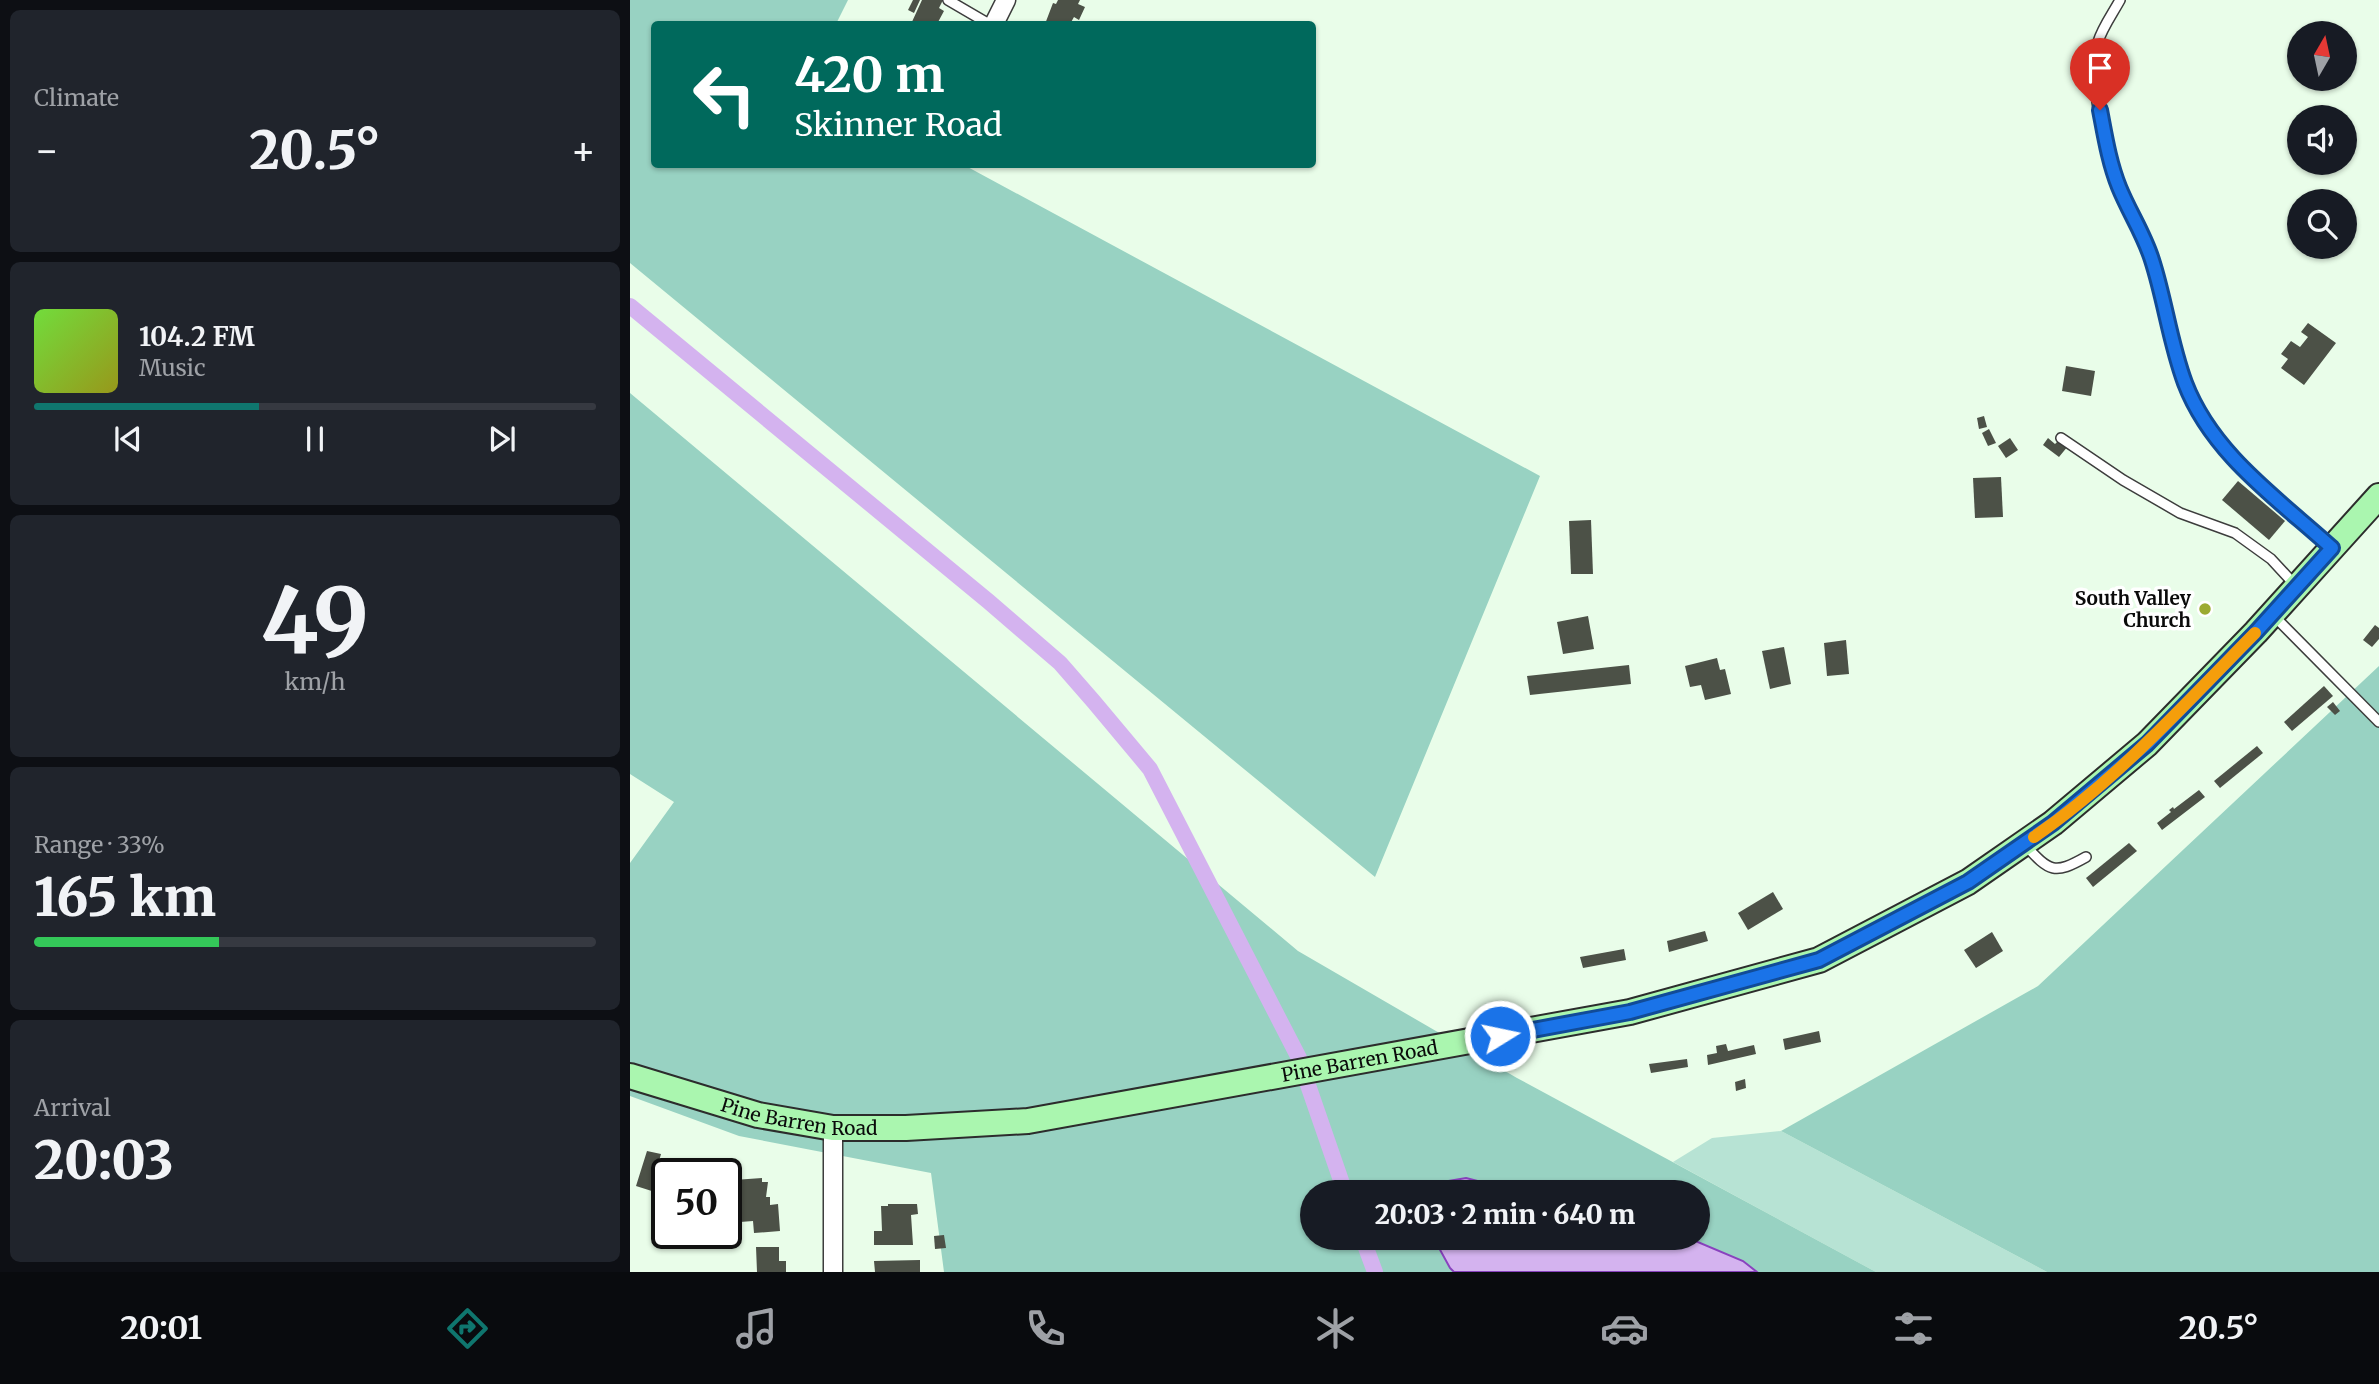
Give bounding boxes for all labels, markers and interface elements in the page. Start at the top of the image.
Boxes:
north arrow [2287,21,2357,91]
map controls [2287,21,2357,259]
pin [2070,38,2130,110]
text: 420 m [794,44,945,105]
icon: left [679,49,770,140]
icon: arrive [2081,49,2119,87]
text: Climate [34,83,119,112]
text: Skinner Road [794,105,1002,145]
button: sound [2287,105,2357,175]
text: 20.5° [249,118,381,183]
text: − [34,127,59,174]
text: + [571,127,596,174]
button: search [2287,189,2357,259]
text: 104.2 FM [139,320,255,353]
text: Music [139,353,206,382]
icon: previous [109,420,147,458]
icon: pause [296,420,334,458]
icon: next [483,420,521,458]
text: 49 [261,564,369,679]
place label: South Valley Church [2075,586,2192,632]
marker: South Valley Church [2197,601,2213,617]
text: km/h [285,667,345,696]
text: Range · 33% [34,830,165,859]
text: 165 km [34,865,216,930]
position arrow [1463,999,1537,1073]
street label: Pine Barren Road [1279,1035,1440,1087]
street label: Pine Barren Road [718,1092,877,1140]
text: Arrival [34,1093,111,1122]
text: 20:03 [34,1128,174,1193]
speed limit sign: 50 [651,1158,742,1249]
text: 20:03 · 2 min · 640 m [1375,1198,1635,1231]
icon: directions [443,1304,492,1353]
icon: music [732,1304,781,1353]
icon: phone [1021,1304,1070,1353]
icon: climate [1311,1304,1360,1353]
icon: car [1600,1304,1649,1353]
icon: filters [1889,1304,1938,1353]
text: 20:01 [120,1308,202,1348]
text: 20.5° [2179,1308,2259,1348]

